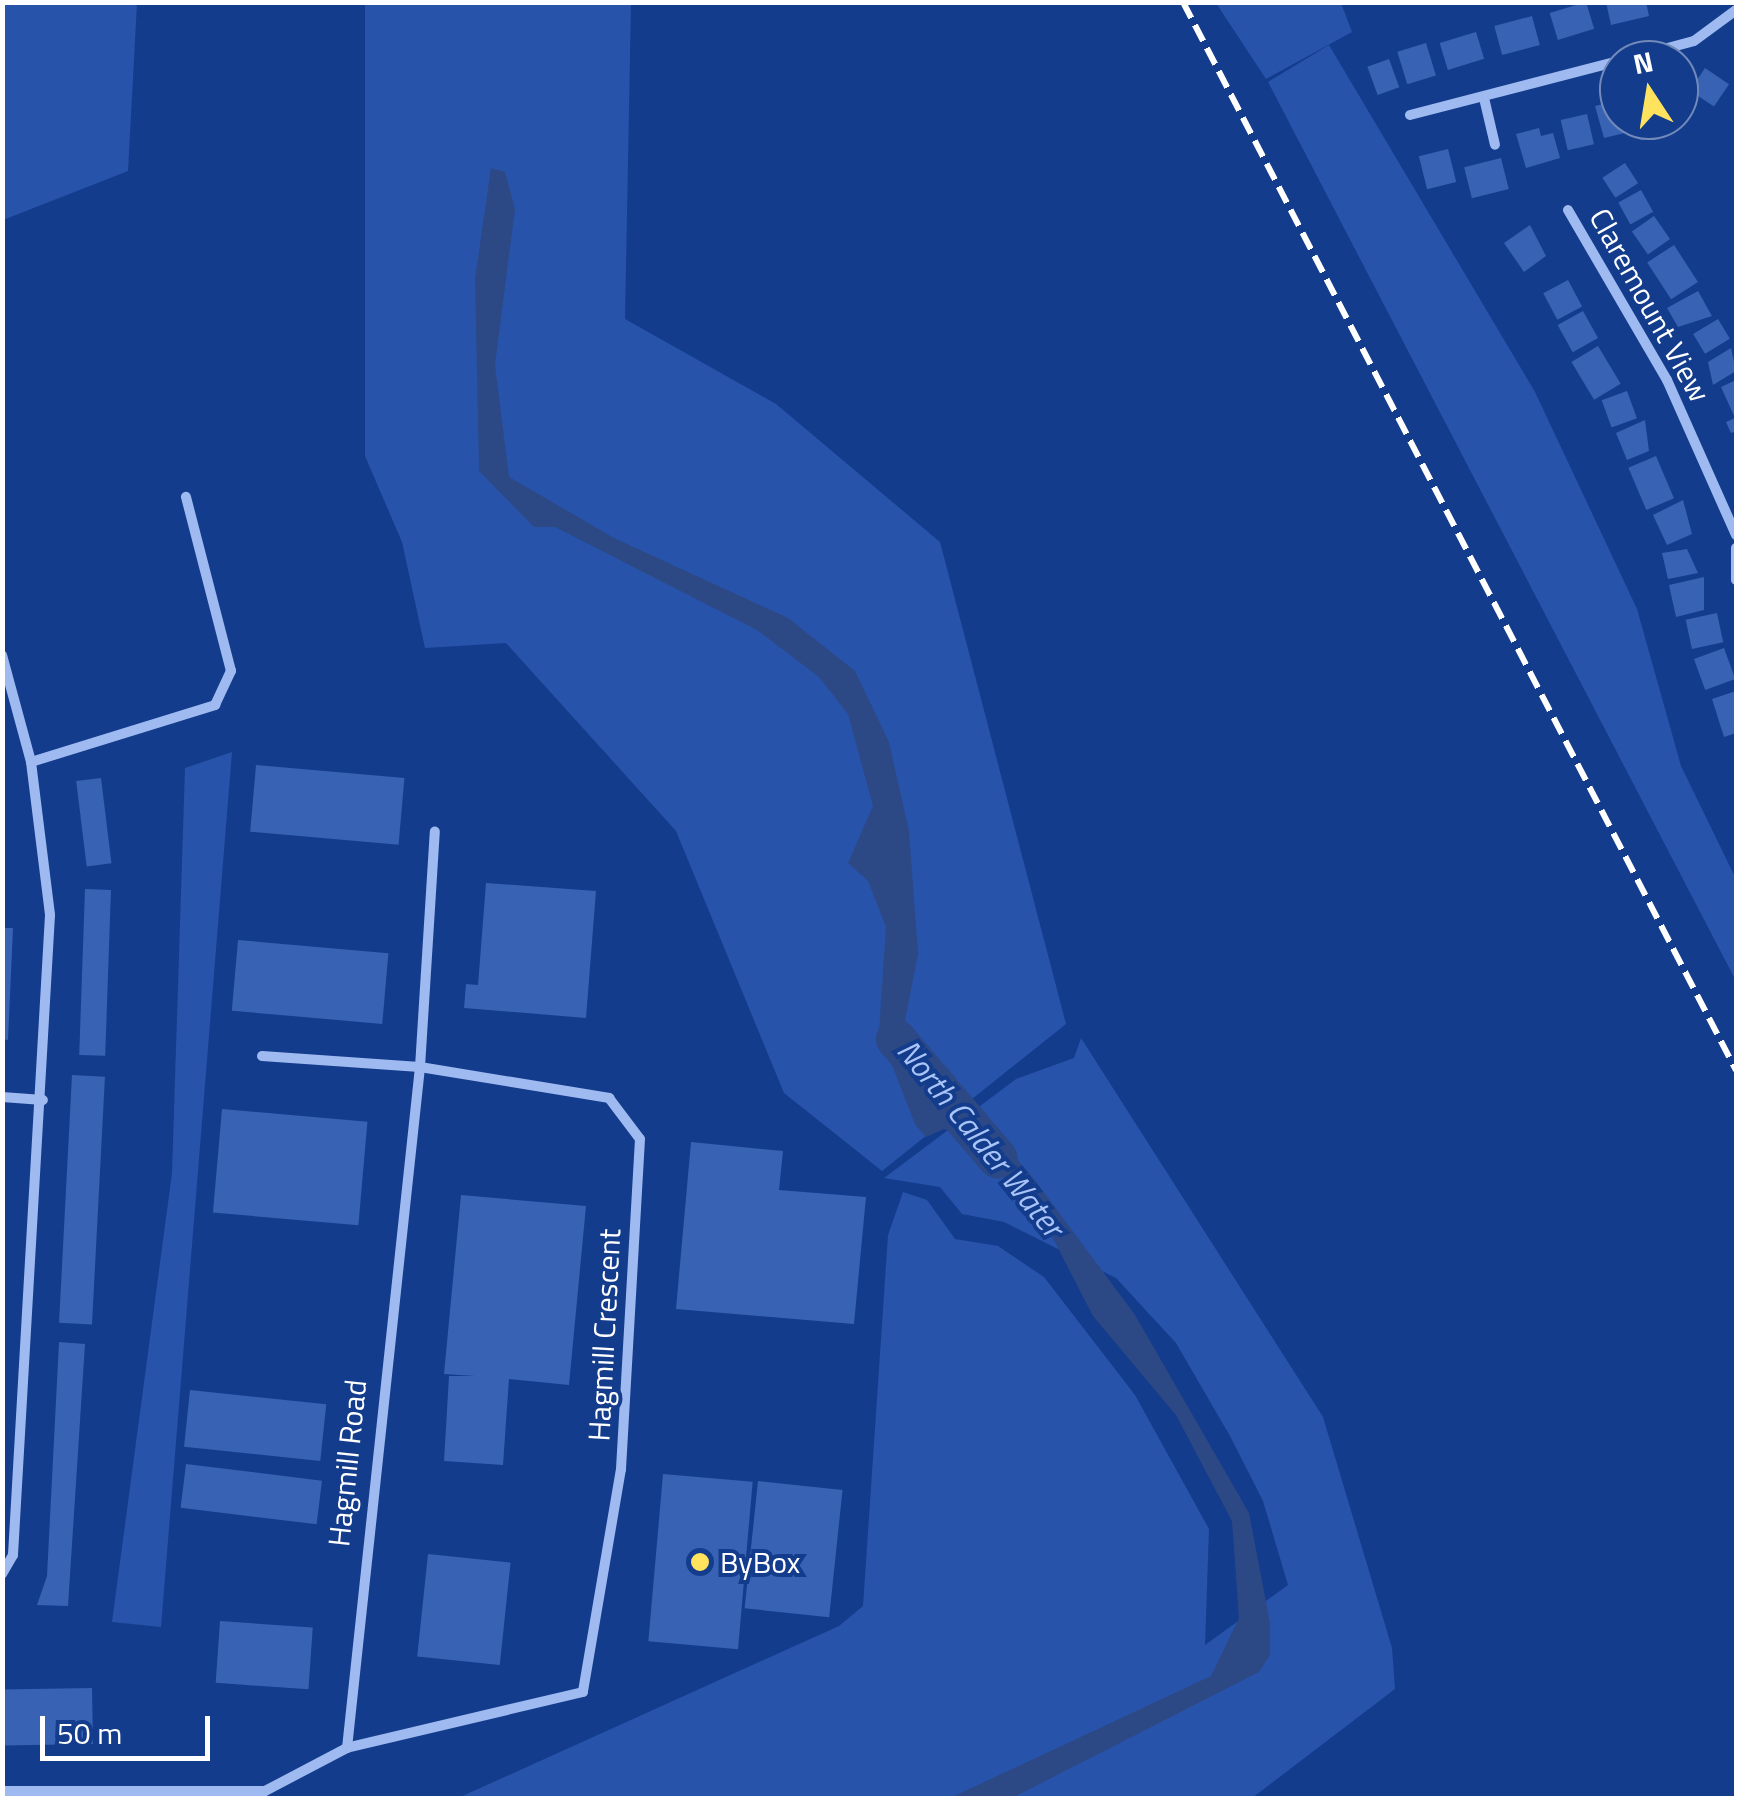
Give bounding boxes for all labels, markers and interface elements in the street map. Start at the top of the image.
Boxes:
text: N [1629,39,1657,85]
north arrow [1599,40,1699,140]
street label: Claremount View [1582,202,1718,408]
water label: North Calder Water [890,1032,1072,1244]
street label: Hagmill Crescent [580,1228,628,1442]
street label: Hagmill Road [320,1378,374,1548]
place label: ByBox [720,1544,800,1580]
marker: ByBox [689,1551,711,1573]
scale bar [45,1696,215,1758]
text: 50 m [57,1710,122,1756]

